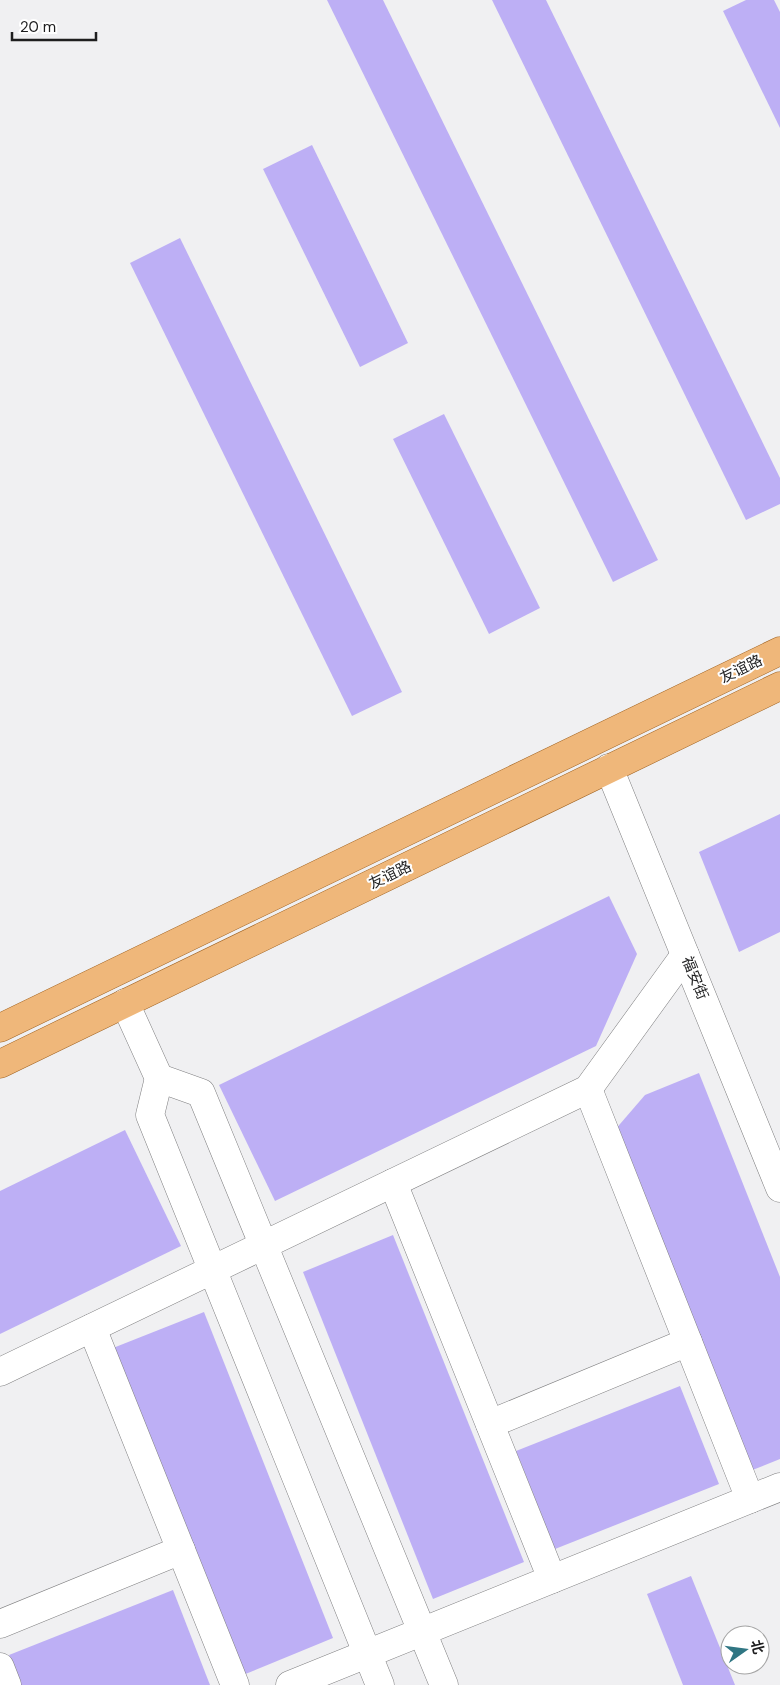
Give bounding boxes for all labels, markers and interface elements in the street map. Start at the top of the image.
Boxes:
scale bar [12,10,96,42]
text: 20 m [20,17,56,37]
street label: 友谊路 [716,650,766,688]
street label: 友谊路 [365,856,415,894]
street label: 福安街 [677,953,713,1003]
north arrow [720,1625,770,1675]
text: 北 [747,1638,768,1656]

